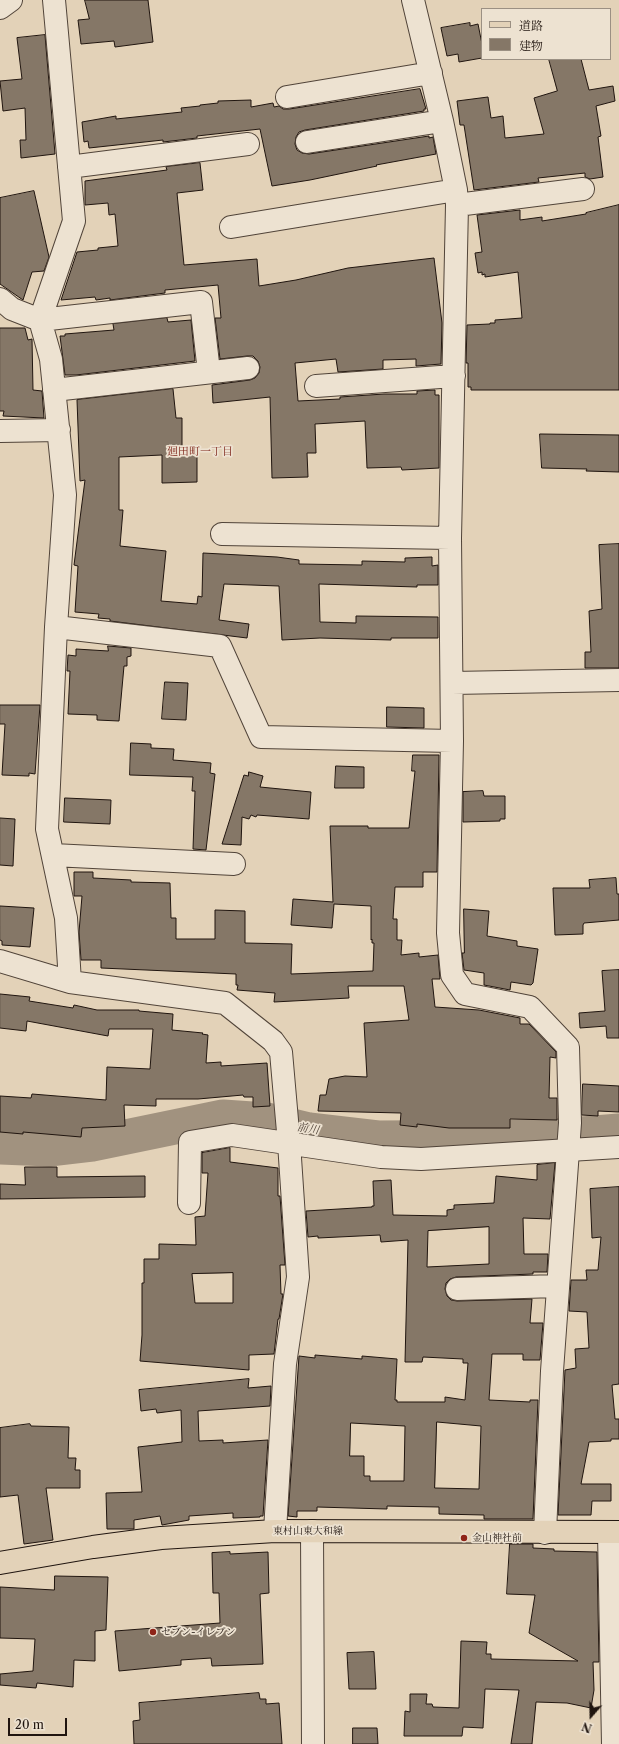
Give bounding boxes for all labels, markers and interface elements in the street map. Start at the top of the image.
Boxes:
legend [481,8,611,60]
text: 道路 [519,18,543,33]
text: 建物 [519,38,543,53]
district label: 廻田町一丁目 [167,445,233,459]
water label: 前川 [296,1121,320,1137]
street label: 東村山東大和線 [273,1525,343,1537]
place label: 金山神社前 [472,1532,522,1544]
marker: 金山神社前 [459,1533,469,1543]
place label: セブン-イレブン [161,1626,236,1638]
marker: セブン-イレブン [148,1627,158,1637]
north arrow [571,1696,611,1736]
scale bar [10,1710,69,1736]
text: 20 m [15,1717,44,1732]
text: N [580,1719,594,1735]

